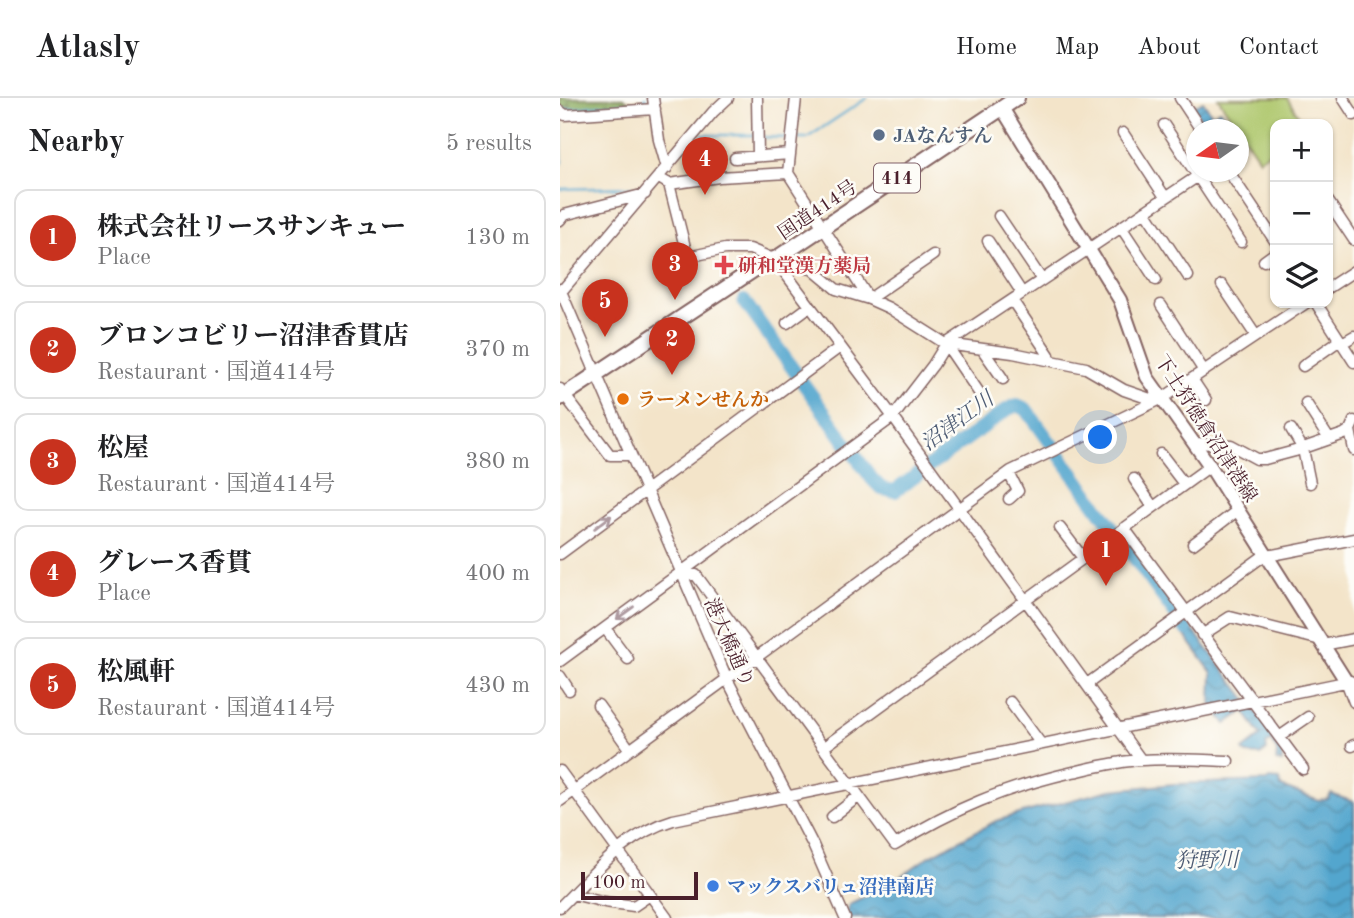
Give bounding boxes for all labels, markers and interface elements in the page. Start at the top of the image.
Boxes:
text: Atlasly [35,32,140,65]
text: Home [956,36,1017,60]
text: Map [1055,36,1099,60]
text: About [1137,36,1201,60]
text: Contact [1239,36,1319,60]
north arrow [1186,119,1249,182]
map controls [1270,119,1333,308]
button: + [1270,119,1333,182]
place label: JAなんすん [893,126,993,147]
marker: JAなんすん [871,127,887,143]
text: Nearby [28,128,125,158]
text: 5 results [446,132,532,155]
pin: 4 [682,137,728,195]
road number: 414 [874,164,920,192]
street label: 国道414号 [775,176,861,244]
button: − [1270,182,1333,245]
text: 株式会社リースサンキュー [97,215,406,241]
text: 1 [46,226,60,249]
text: 130 m [465,226,530,249]
pin: 3 [652,242,698,300]
button: layers [1270,245,1333,308]
text: Place [97,246,151,269]
place label: 研和堂漢方薬局 [738,255,871,277]
marker: 研和堂漢方薬局 [716,257,732,273]
pin: 5 [582,279,628,337]
pin: 2 [649,317,695,375]
text: ブロンコビリー沼津香貫店 [97,324,409,350]
text: 2 [46,338,60,361]
text: 370 m [465,338,530,361]
street label: 下土狩徳倉沼津港線 [1150,351,1262,506]
text: Restaurant · 国道414号 [97,361,335,384]
water label: 沼津江川 [917,386,1000,455]
place label: ラーメンせんか [637,390,769,411]
marker: ラーメンせんか [615,391,631,407]
your location [1083,420,1117,454]
text: 松屋 [97,436,149,462]
text: 3 [46,450,60,473]
text: 380 m [465,450,530,473]
text: Restaurant · 国道414号 [97,473,335,496]
one-way arrow [593,515,612,530]
pin: 1 [1083,528,1129,586]
text: グレース香貫 [97,551,252,577]
text: 4 [46,562,60,585]
text: 400 m [465,562,530,585]
text: Place [97,582,151,605]
street label: 港大橋通り [700,595,758,690]
one-way arrow [616,606,635,620]
text: 松風軒 [97,660,175,686]
text: 5 [46,674,60,697]
text: 430 m [465,674,530,697]
text: Restaurant · 国道414号 [97,697,335,720]
water label: 狩野川 [1175,848,1241,873]
scale bar [581,869,698,901]
text: 100 m [592,874,645,893]
place label: マックスバリュ沼津南店 [727,876,934,898]
marker: マックスバリュ沼津南店 [705,878,721,894]

